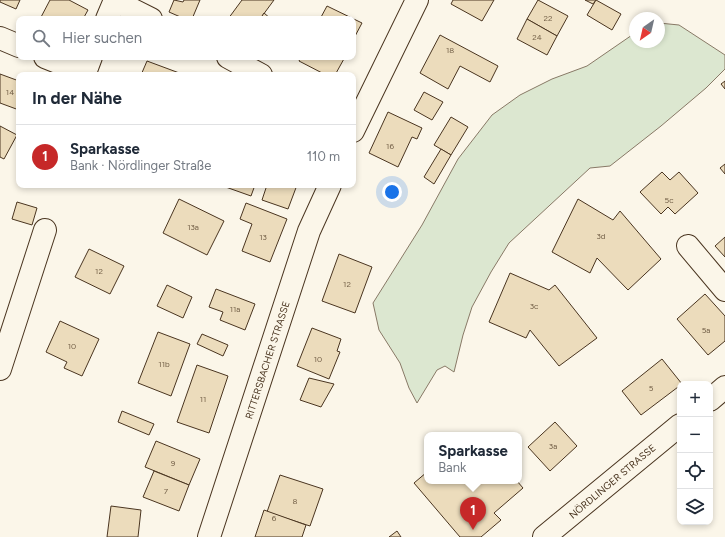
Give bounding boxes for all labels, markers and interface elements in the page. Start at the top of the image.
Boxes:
north arrow [629,12,665,48]
house number: 22 [544,13,552,23]
search box [16,16,356,60]
icon: search [30,27,52,49]
text: Hier suchen [62,29,142,47]
house number: 24 [532,32,542,42]
house number: 18 [446,45,454,55]
house number: 14 [6,87,14,97]
text: In der Nähe [32,88,122,108]
text: Sparkasse [70,140,140,158]
house number: 16 [386,141,394,151]
text: 1 [42,149,48,164]
text: 110 m [307,149,340,164]
text: Bank · Nördlinger Straße [70,158,211,173]
your location [382,182,402,202]
house number: 5c [665,195,674,205]
house number: 13a [187,222,199,232]
house number: 3d [596,231,606,241]
house number: 13 [259,232,267,242]
house number: 12 [95,266,103,276]
house number: 12 [343,279,351,289]
street label: RITTERSBACHER STRASSE [242,299,293,421]
house number: 3c [530,301,539,311]
house number: 11a [230,304,240,314]
house number: 5a [702,325,710,335]
house number: 10 [68,341,76,351]
house number: 10 [314,354,322,364]
house number: 11b [158,359,170,369]
map controls [677,381,713,525]
button: + [677,381,713,417]
house number: 5 [649,383,654,393]
house number: 11 [200,394,206,404]
button: − [677,417,713,453]
popup [424,432,522,484]
house number: 3a [549,441,557,451]
street label: NÖRDLINGER STRASSE [566,441,658,522]
text: Sparkasse [438,442,508,460]
button: locate [677,453,713,489]
house number: 9 [171,458,176,468]
text: Bank [438,460,466,475]
house number: 7 [164,486,169,496]
button: layers [677,489,713,525]
house number: 8 [293,496,298,506]
pin: 1 [460,497,486,530]
house number: 6 [272,513,277,523]

